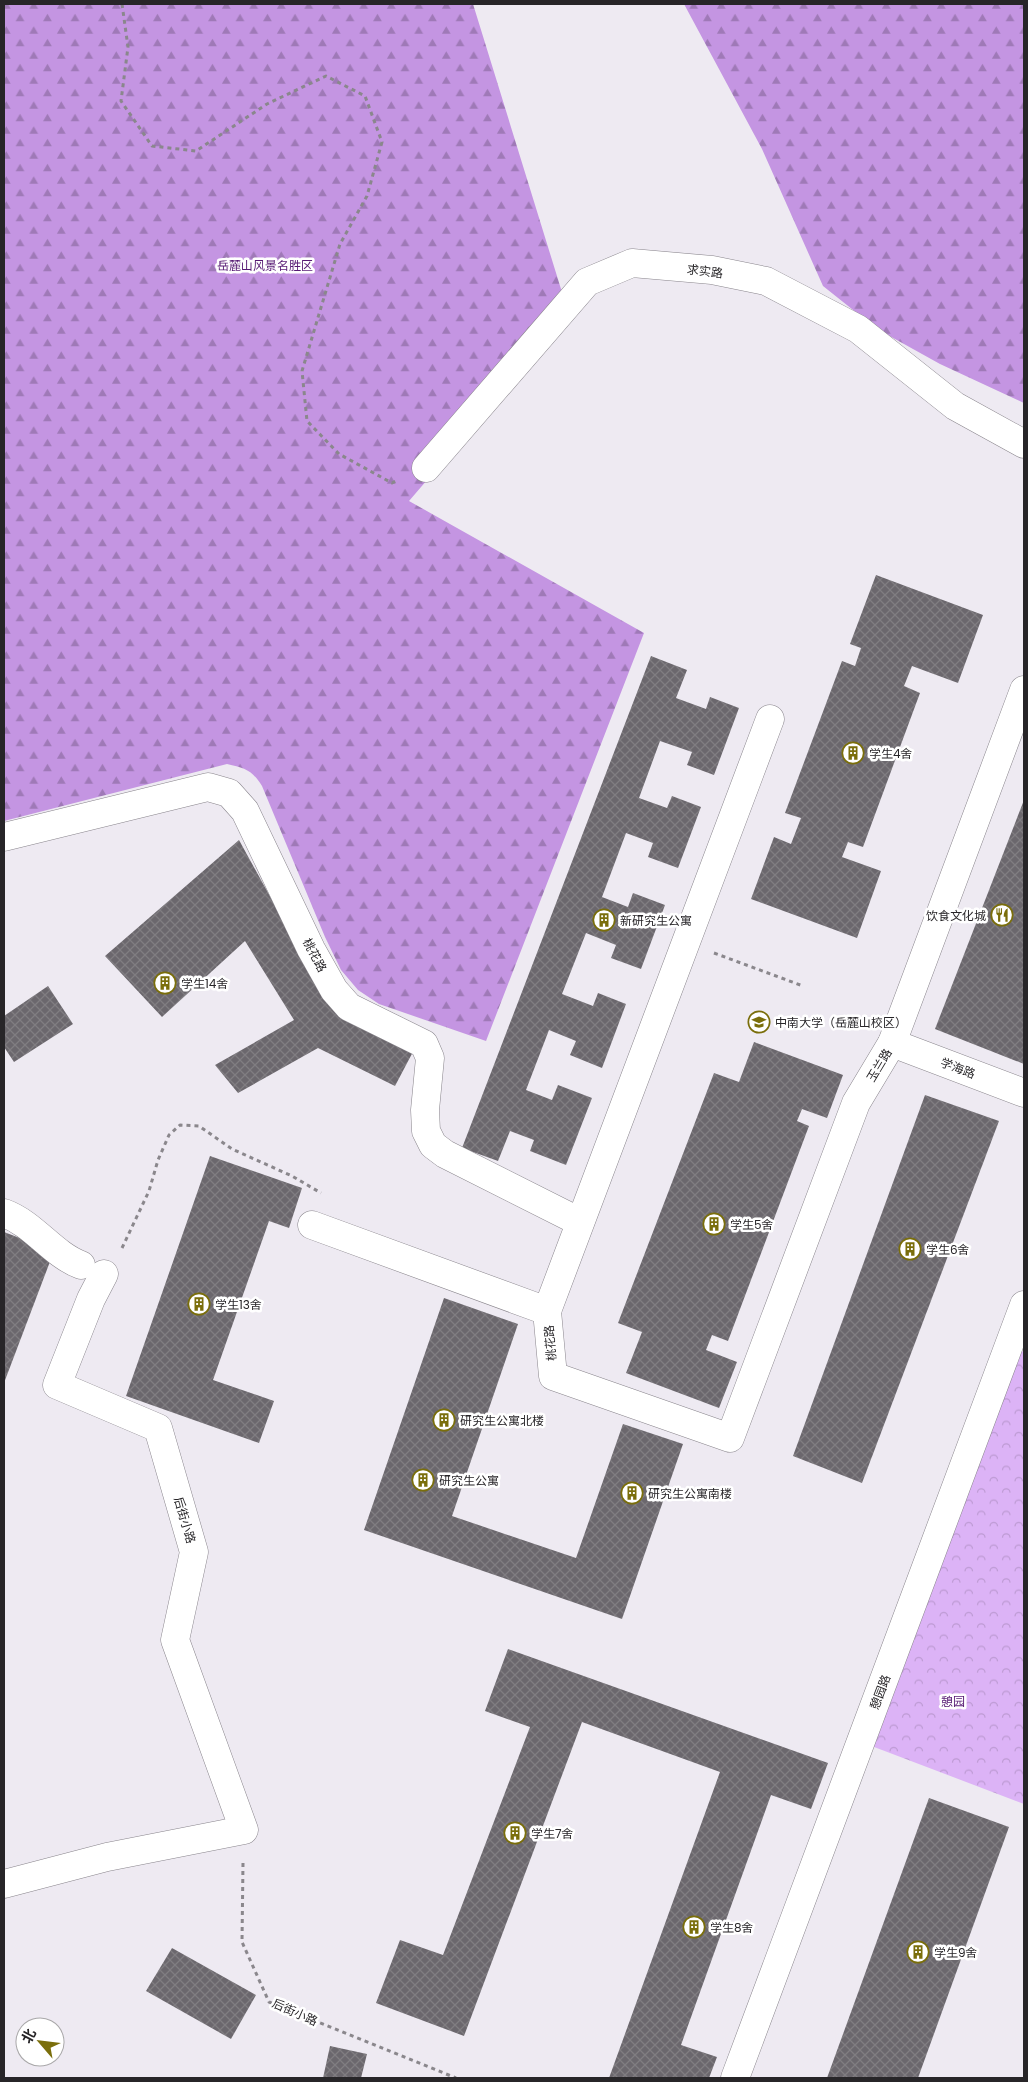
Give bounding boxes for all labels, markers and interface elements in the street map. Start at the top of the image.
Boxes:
park label: 岳麓山风景名胜区 [217,257,313,274]
street label: 求实路 [686,260,724,282]
building icon: 学生4舍 [841,741,865,765]
place label: 学生4舍 [869,745,913,762]
restaurant icon: 饮食文化城 [990,903,1014,927]
place label: 饮食文化城 [926,907,986,924]
building icon: 新研究生公寓 [592,908,616,932]
place label: 新研究生公寓 [620,912,692,929]
street label: 桃花路 [299,935,331,975]
building icon: 学生14舍 [153,971,177,995]
place label: 学生14舍 [181,975,228,992]
school or university icon: 中南大学（岳麓山校区） [747,1010,771,1034]
place label: 中南大学（岳麓山校区） [775,1014,907,1031]
street label: 玉兰路 [862,1045,896,1085]
street label: 学海路 [938,1054,978,1082]
building icon: 学生5舍 [702,1212,726,1236]
place label: 学生5舍 [730,1216,774,1233]
building icon: 学生6舍 [898,1237,922,1261]
place label: 学生6舍 [926,1241,970,1258]
building icon: 学生13舍 [187,1292,211,1316]
place label: 学生13舍 [215,1296,262,1313]
street label: 桃花路 [540,1324,560,1362]
building icon: 研究生公寓北楼 [432,1408,456,1432]
place label: 研究生公寓北楼 [460,1412,544,1429]
building icon: 研究生公寓 [411,1468,435,1492]
place label: 研究生公寓 [439,1472,499,1489]
building icon: 研究生公寓南楼 [620,1481,644,1505]
place label: 研究生公寓南楼 [648,1485,732,1502]
street label: 后街小路 [170,1495,200,1545]
street label: 憩园路 [866,1672,894,1712]
park label: 憩园 [941,1693,965,1710]
building icon: 学生7舍 [503,1821,527,1845]
place label: 学生7舍 [531,1825,574,1842]
building icon: 学生8舍 [682,1915,706,1939]
place label: 学生8舍 [710,1919,754,1936]
building icon: 学生9舍 [906,1940,930,1964]
place label: 学生9舍 [934,1944,978,1961]
street label: 后街小路 [270,1994,320,2030]
north arrow [15,2017,65,2067]
text: 北 [16,2025,41,2047]

